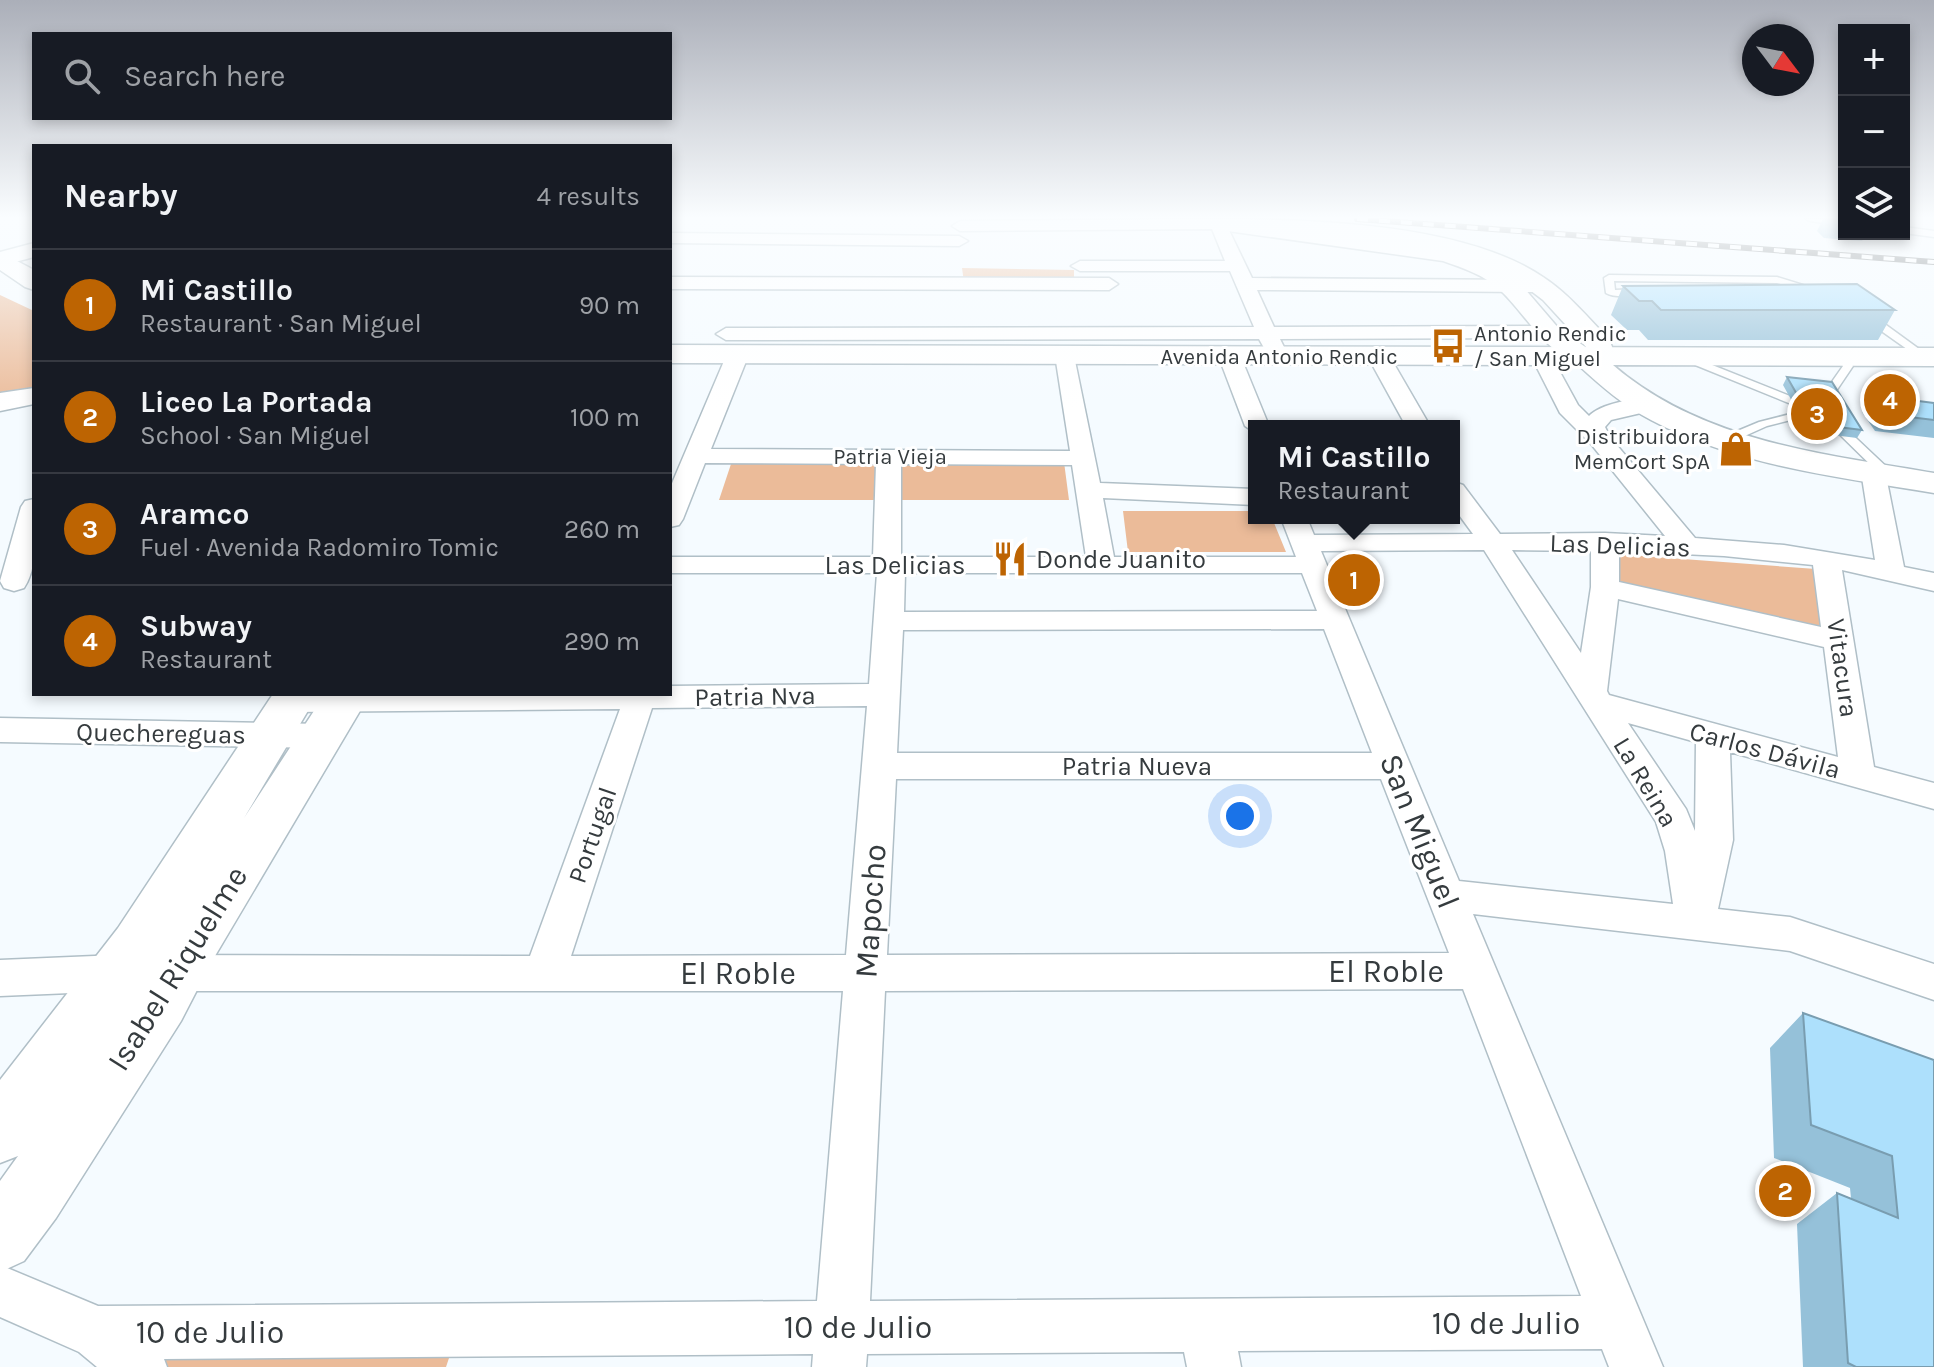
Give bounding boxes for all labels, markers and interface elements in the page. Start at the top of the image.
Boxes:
north arrow [1742,24,1814,96]
map controls [1838,24,1910,240]
button: + [1838,24,1910,96]
search box [32,32,672,120]
icon: search [60,54,104,98]
text: Search here [124,58,285,94]
button: − [1838,96,1910,168]
button: layers [1838,168,1910,240]
text: Nearby [64,176,178,216]
text: 4 results [536,181,640,212]
text: Mi Castillo [140,272,293,308]
text: 1 [85,290,95,321]
text: 90 m [579,290,640,321]
text: Restaurant · San Miguel [140,308,422,339]
place label: Antonio Rendic / San Miguel [1474,321,1626,372]
bus stop icon: Antonio Rendic / San Miguel [1429,327,1467,365]
street label: Avenida Antonio Rendic [1161,344,1398,370]
pin: 4 [1864,370,1916,430]
text: Liceo La Portada [140,384,373,420]
pin: 3 [1791,384,1843,444]
text: 2 [82,402,98,433]
text: 100 m [570,402,640,433]
text: School · San Miguel [140,420,370,451]
popup [1248,420,1460,524]
place label: Distribuidora MemCort SpA [1574,424,1710,475]
shop icon: Distribuidora MemCort SpA [1717,430,1755,468]
text: Mi Castillo [1278,439,1430,475]
street label: Patria Vieja [833,444,947,470]
text: Restaurant [1278,475,1409,506]
text: Aramco [140,496,249,532]
text: 3 [82,514,98,545]
text: 260 m [564,514,640,545]
street label: Las Delicias [1549,528,1691,563]
text: Fuel · Avenida Radomiro Tomic [140,532,499,563]
restaurant icon: Donde Juanito [991,540,1029,578]
place label: Donde Juanito [1036,544,1206,575]
street label: Las Delicias [825,550,966,581]
pin: 1 [1328,550,1380,610]
text: Subway [140,608,252,644]
street label: Vitacura [1820,617,1865,719]
text: 4 [82,626,98,657]
text: 290 m [564,626,640,657]
text: Restaurant [140,644,272,675]
street label: Patria Nva [694,680,816,713]
street label: Carlos Dávila [1686,715,1844,785]
street label: Quechereguas [76,717,246,750]
street label: La Reina [1607,732,1685,833]
street label: San Miguel [1372,749,1467,914]
street label: Patria Nueva [1062,751,1212,782]
street label: Portugal [562,783,623,887]
your location [1220,796,1260,836]
street label: Mapocho [847,843,894,979]
street label: Isabel Riquelme [100,859,255,1077]
street label: El Roble [1328,953,1444,990]
street label: El Roble [680,955,796,992]
pin: 2 [1759,1161,1811,1221]
street label: 10 de Julio [1432,1305,1580,1342]
street label: 10 de Julio [784,1309,932,1346]
street label: 10 de Julio [136,1314,284,1351]

